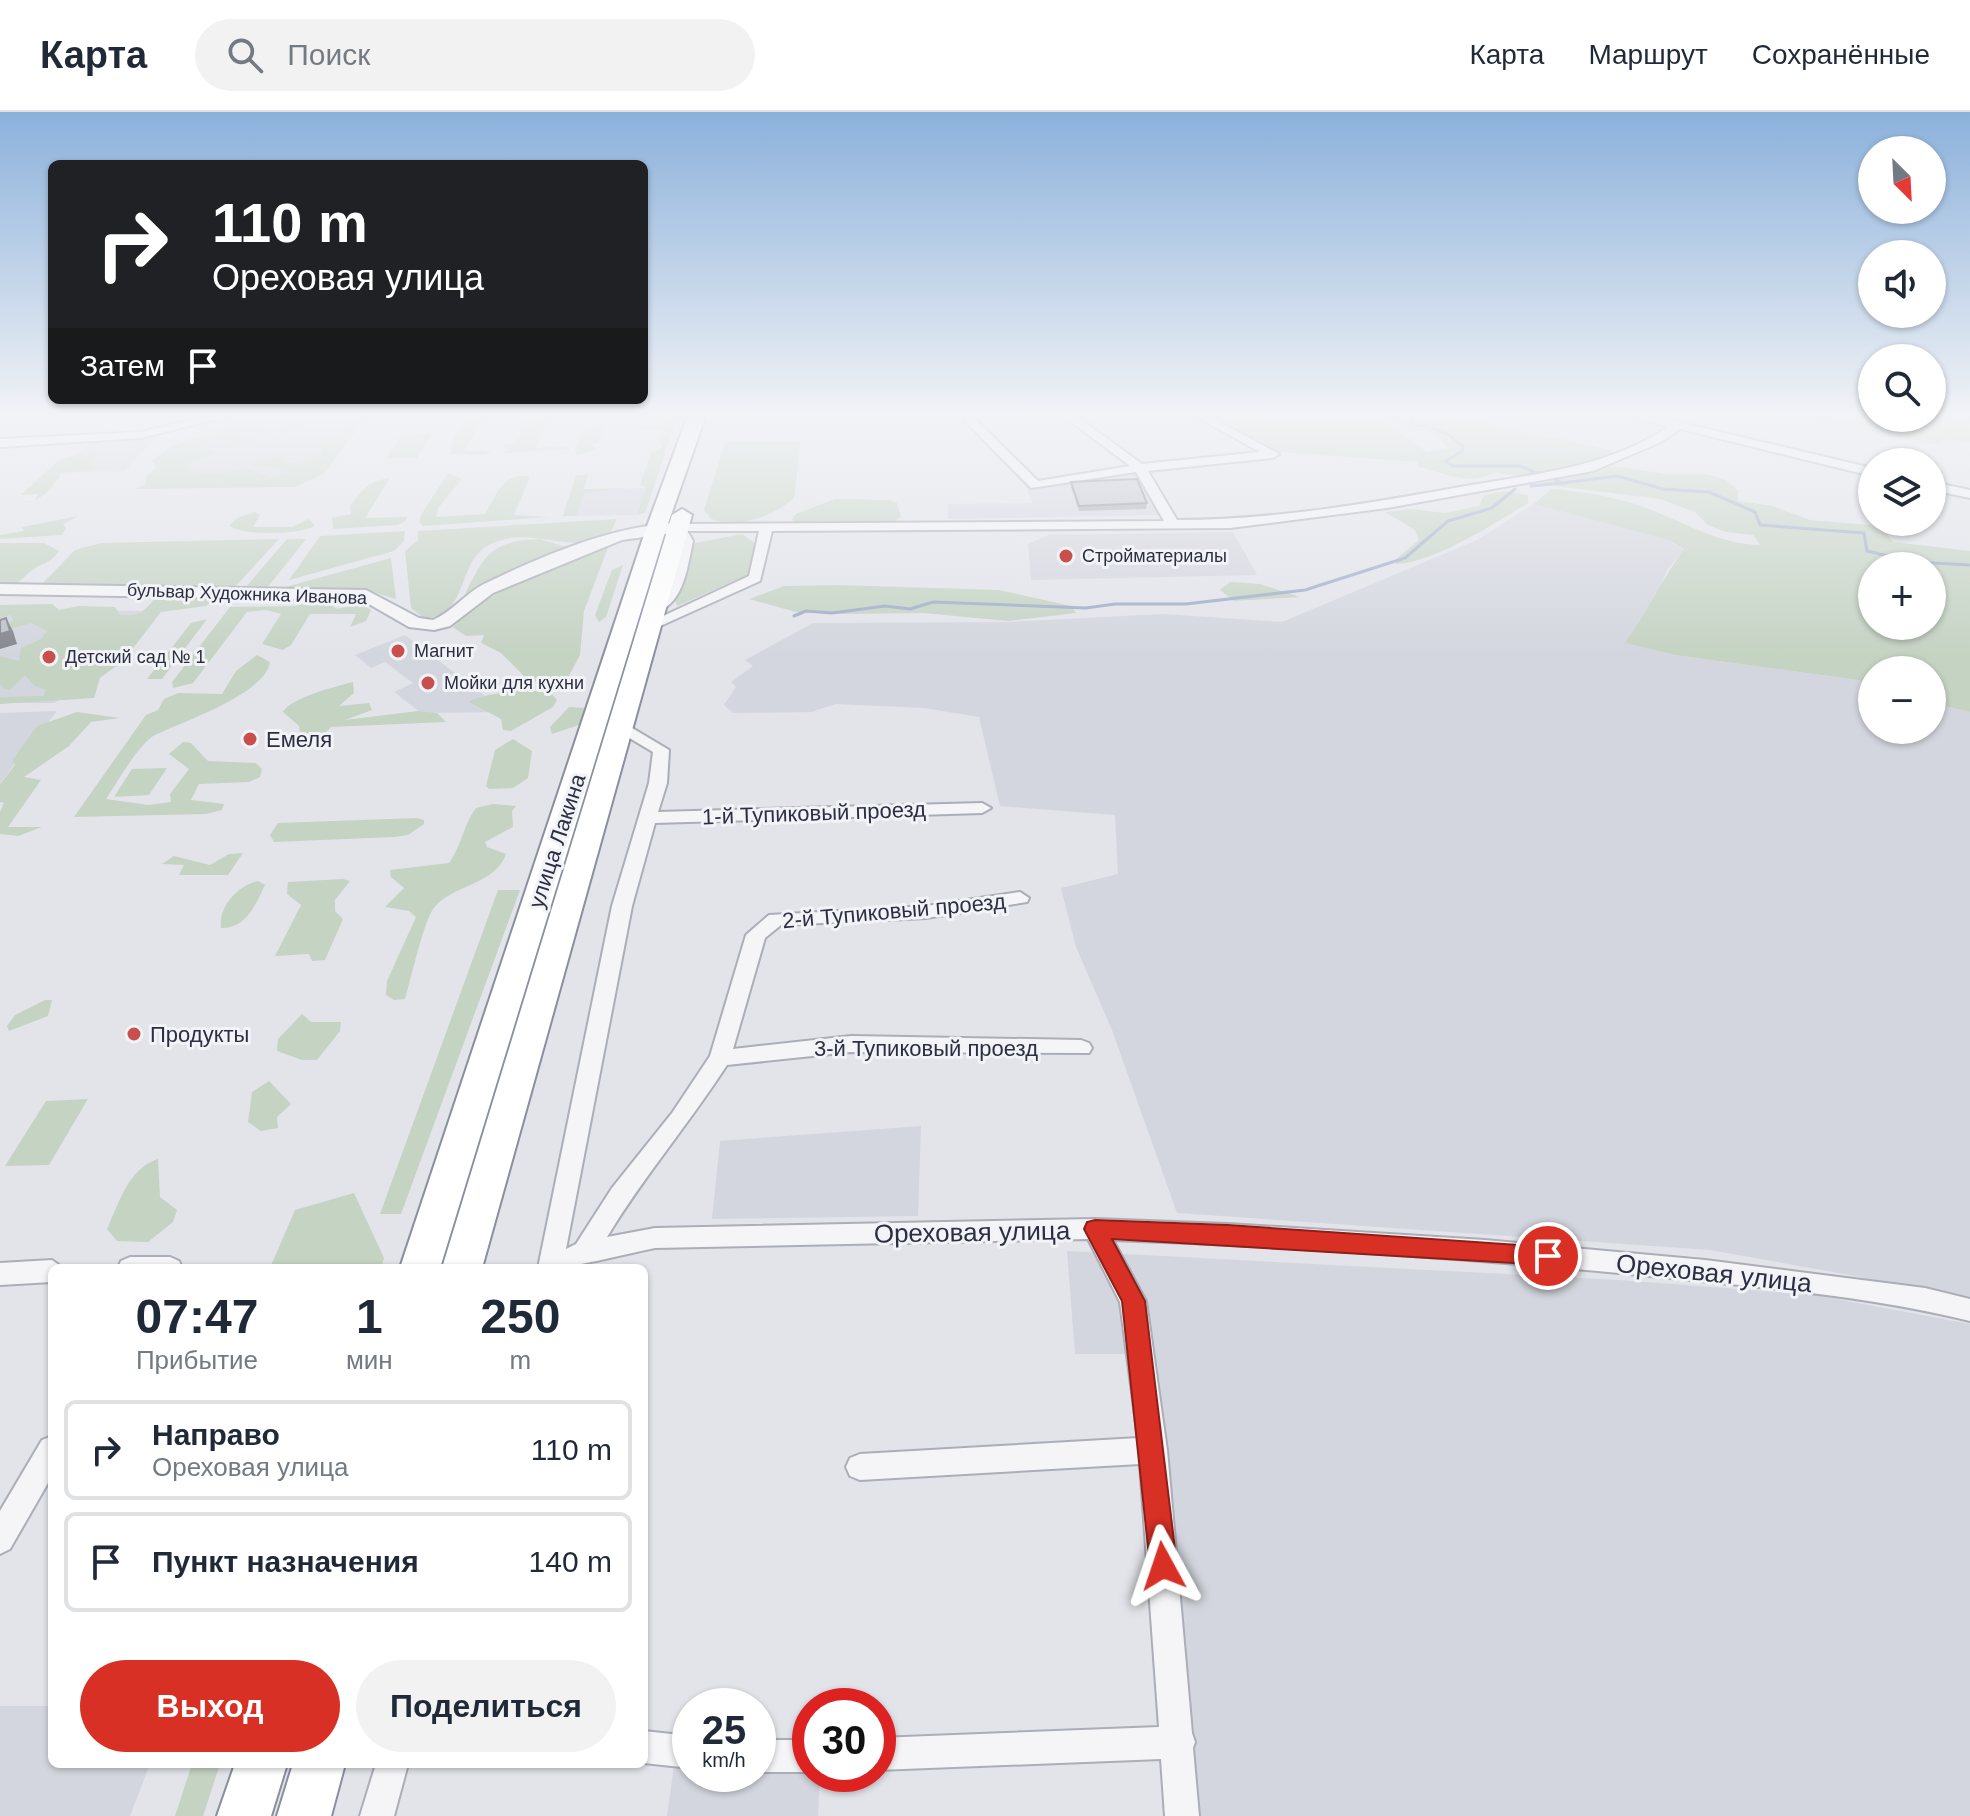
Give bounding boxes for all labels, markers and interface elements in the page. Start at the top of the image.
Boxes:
search box [195,19,755,91]
icon: search [223,33,267,77]
text: Карта [40,34,147,76]
text: Поиск [287,38,370,71]
text: Карта [1469,39,1544,70]
text: Маршрут [1588,39,1708,70]
text: Сохранённые [1752,39,1930,70]
north arrow [1858,136,1946,224]
map controls [1858,136,1946,744]
text: 110 m [212,191,368,254]
icon: right [80,192,184,296]
button: sound [1858,240,1946,328]
text: Ореховая улица [212,257,484,298]
icon: arrive [181,344,225,388]
button: search [1858,344,1946,432]
text: Затем [80,349,165,382]
button: layers [1858,448,1946,536]
place label: Стройматериалы [1082,546,1227,566]
marker: Стройматериалы [1057,547,1075,565]
button: + [1858,552,1946,640]
street label: бульвар Художника Иванова [127,580,368,608]
place label: Магнит [414,641,474,661]
marker: Магнит [389,642,407,660]
place label: Детский сад № 1 [65,647,205,667]
marker: Детский сад № 1 [40,648,58,666]
button: − [1858,656,1946,744]
place label: Мойки для кухни [444,673,584,693]
marker: Мойки для кухни [419,674,437,692]
place label: Емеля [266,727,332,752]
marker: Емеля [241,730,259,748]
street label: улица Лакина [524,770,591,911]
street label: 1-й Тупиковый проезд [702,797,927,829]
street label: 2-й Тупиковый проезд [781,889,1007,933]
place label: Продукты [150,1022,249,1047]
marker: Продукты [125,1025,143,1043]
street label: 3-й Тупиковый проезд [814,1036,1038,1061]
street label: Ореховая улица [874,1215,1071,1249]
pin [1514,1222,1582,1290]
icon: arrive [1526,1234,1570,1278]
street label: Ореховая улица [1615,1248,1814,1298]
text: 07:47 [136,1290,258,1343]
text: 1 [356,1290,383,1343]
text: 250 [480,1290,560,1343]
text: Прибытие [136,1345,258,1375]
text: мин [346,1345,393,1375]
text: m [510,1345,531,1375]
text: Направо [152,1418,280,1451]
icon: right [84,1428,128,1472]
text: 110 m [531,1433,612,1466]
text: Ореховая улица [152,1452,349,1482]
position arrow [1121,1524,1205,1608]
icon: arrive [84,1540,128,1584]
text: Пункт назначения [152,1545,419,1578]
text: 140 m [529,1545,612,1578]
button: Выход [80,1660,340,1752]
button: Поделиться [356,1660,616,1752]
speed limit sign: 30 [792,1688,896,1792]
text: 25 [702,1708,746,1752]
text: km/h [702,1749,746,1771]

